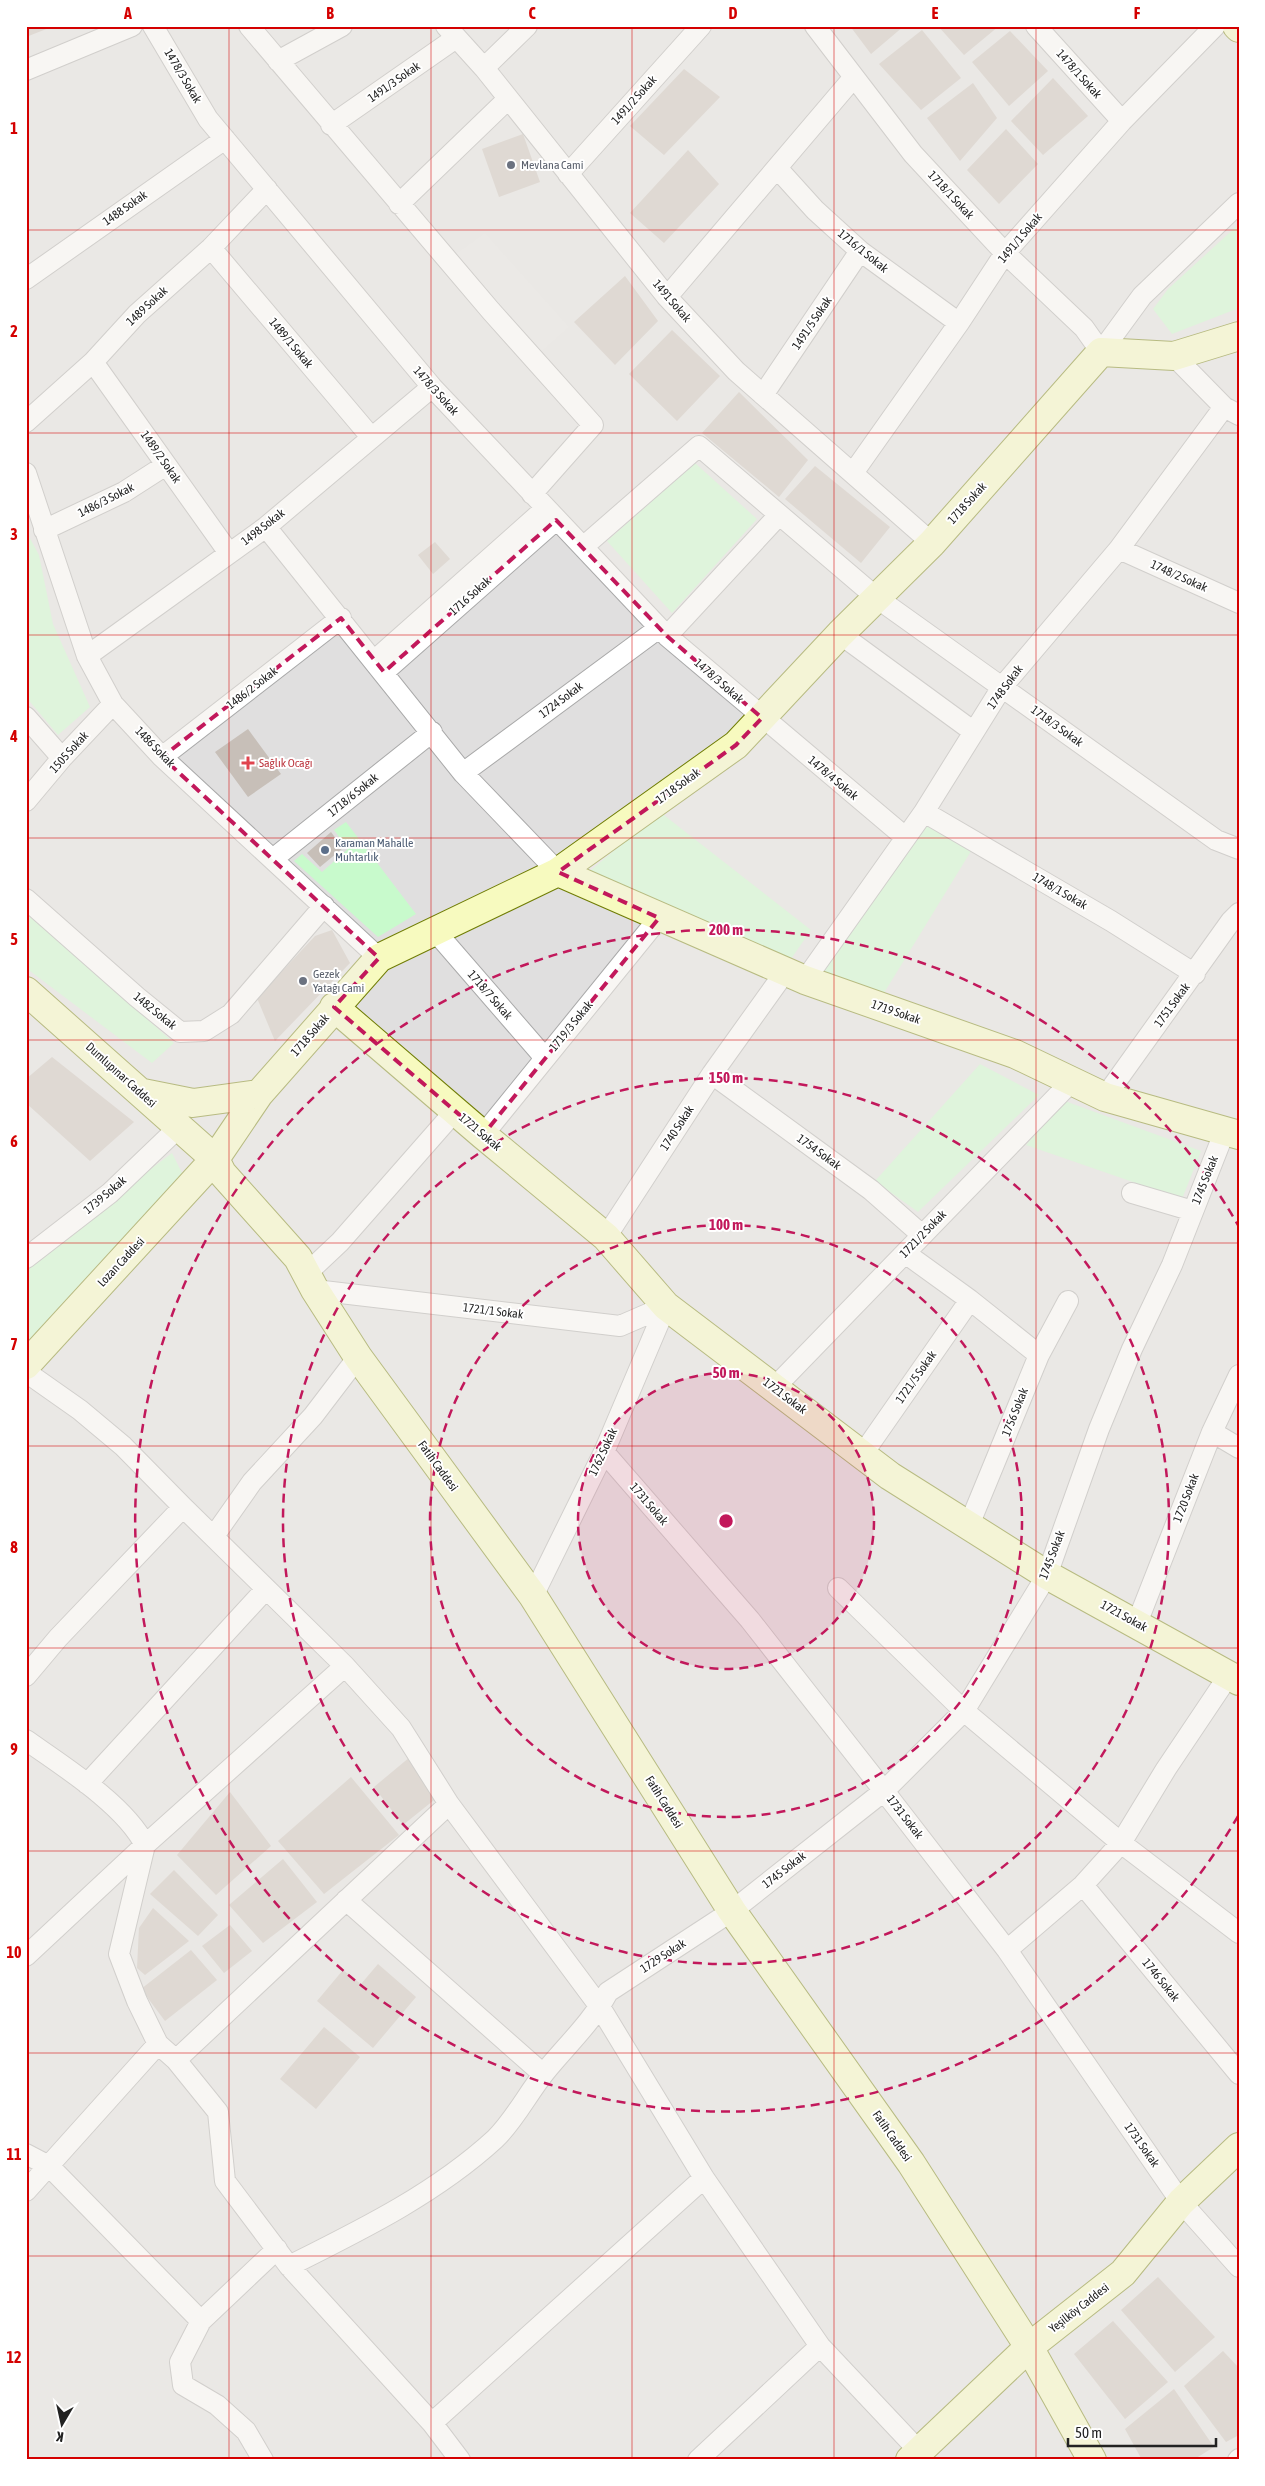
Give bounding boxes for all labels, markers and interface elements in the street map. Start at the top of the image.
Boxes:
text: A [123,4,132,22]
text: B [326,4,334,22]
text: C [528,4,536,22]
text: D [729,4,738,22]
text: E [932,4,939,22]
text: F [1134,4,1141,22]
street label: 1478/3 Sokak [161,46,205,106]
street label: 1478/1 Sokak [1053,47,1105,102]
street label: 1491/3 Sokak [365,58,423,105]
street label: 1491/2 Sokak [608,72,660,127]
text: 1 [10,119,18,137]
place label: Mevlana Cami [521,158,584,172]
marker: Mevlana Cami [505,159,517,171]
street label: 1718/1 Sokak [925,168,977,222]
street label: 1488 Sokak [100,187,151,228]
street label: 1491/1 Sokak [995,210,1045,266]
street label: 1716/1 Sokak [835,226,892,276]
street label: 1491 Sokak [650,277,694,325]
street label: 1489 Sokak [124,283,171,329]
street label: 1491/5 Sokak [789,293,835,352]
street label: 1489/1 Sokak [266,315,316,371]
text: 2 [10,322,18,340]
street label: 1478/3 Sokak [410,364,462,419]
street label: 1489/2 Sokak [138,428,185,486]
street label: 1718 Sokak [945,479,990,527]
street label: 1486/3 Sokak [76,480,137,520]
street label: 1498 Sokak [239,505,288,548]
text: 3 [10,525,18,543]
street label: 1748/2 Sokak [1148,557,1210,595]
street label: 1716 Sokak [446,573,494,618]
street label: 1478/3 Sokak [691,656,747,707]
street label: 1748 Sokak [984,662,1026,712]
street label: 1486/2 Sokak [224,663,281,712]
street label: 1724 Sokak [536,679,586,721]
street label: 1718/3 Sokak [1028,702,1086,750]
street label: 1486 Sokak [132,724,178,771]
text: 4 [9,727,18,745]
street label: 1505 Sokak [47,728,92,776]
street label: 1478/4 Sokak [805,753,861,803]
marker: Sağlık Ocağı [241,756,255,770]
place label: Sağlık Ocağı [259,756,313,770]
street label: 1718 Sokak [653,765,703,807]
street label: 1718/6 Sokak [325,770,382,820]
place label: Karaman Mahalle Muhtarlık [335,836,414,864]
marker: Karaman Mahalle Muhtarlık [319,844,331,856]
street label: 1748/1 Sokak [1030,870,1090,913]
text: 200 m [709,921,743,938]
text: 5 [10,930,18,948]
place label: Gezek Yatağı Cami [313,967,364,995]
street label: 1718/7 Sokak [465,967,516,1023]
marker: Gezek Yatağı Cami [297,975,309,987]
street label: 1751 Sokak [1151,980,1193,1030]
street label: 1482 Sokak [131,990,180,1033]
street label: 1719/3 Sokak [546,997,596,1054]
street label: 1719 Sokak [870,997,923,1027]
street label: 1718 Sokak [288,1011,332,1059]
street label: Dumlupınar Caddesi [83,1040,159,1110]
text: 150 m [709,1069,743,1086]
street label: 1740 Sokak [657,1102,697,1153]
street label: 1721 Sokak [456,1110,505,1154]
street label: 1754 Sokak [794,1131,844,1173]
text: 6 [10,1132,18,1150]
street label: 1745 Sokak [1189,1153,1221,1206]
street label: 1739 Sokak [81,1173,130,1217]
street label: 1721/2 Sokak [897,1207,950,1261]
text: 100 m [709,1216,743,1233]
street label: Lozan Caddesi [95,1234,147,1290]
street label: 1721/1 Sokak [462,1300,525,1322]
text: 7 [10,1335,18,1353]
street label: 1721/5 Sokak [893,1348,940,1406]
text: 50 m [713,1364,740,1381]
street label: 1721 Sokak [760,1375,810,1417]
street label: 1756 Sokak [999,1385,1031,1438]
street label: 1762 Sokak [586,1425,620,1478]
street label: Fatih Caddesi [415,1438,461,1494]
street label: 1720 Sokak [1170,1471,1202,1524]
street label: 1731 Sokak [627,1480,671,1528]
centre of rings [717,1512,735,1530]
street label: 1745 Sokak [1036,1528,1068,1581]
text: 8 [10,1538,18,1556]
street label: 1721 Sokak [1098,1598,1150,1635]
text: 9 [10,1740,18,1758]
street label: Fatih Caddesi [643,1773,685,1831]
street label: 1731 Sokak [884,1793,927,1842]
street label: 1745 Sokak [760,1848,809,1891]
street label: 1729 Sokak [638,1936,689,1976]
text: 10 [6,1943,22,1961]
street label: 1746 Sokak [1140,1956,1183,2005]
street label: Fatih Caddesi [869,2108,915,2164]
street label: 1731 Sokak [1122,2120,1163,2171]
text: 11 [6,2145,22,2163]
street label: Yeşilköy Caddesi [1046,2280,1112,2336]
text: 12 [6,2348,22,2366]
north arrow [38,2398,88,2448]
scale bar [1068,2416,1215,2448]
text: 50 m [1075,2424,1102,2441]
text: K [55,2428,65,2445]

